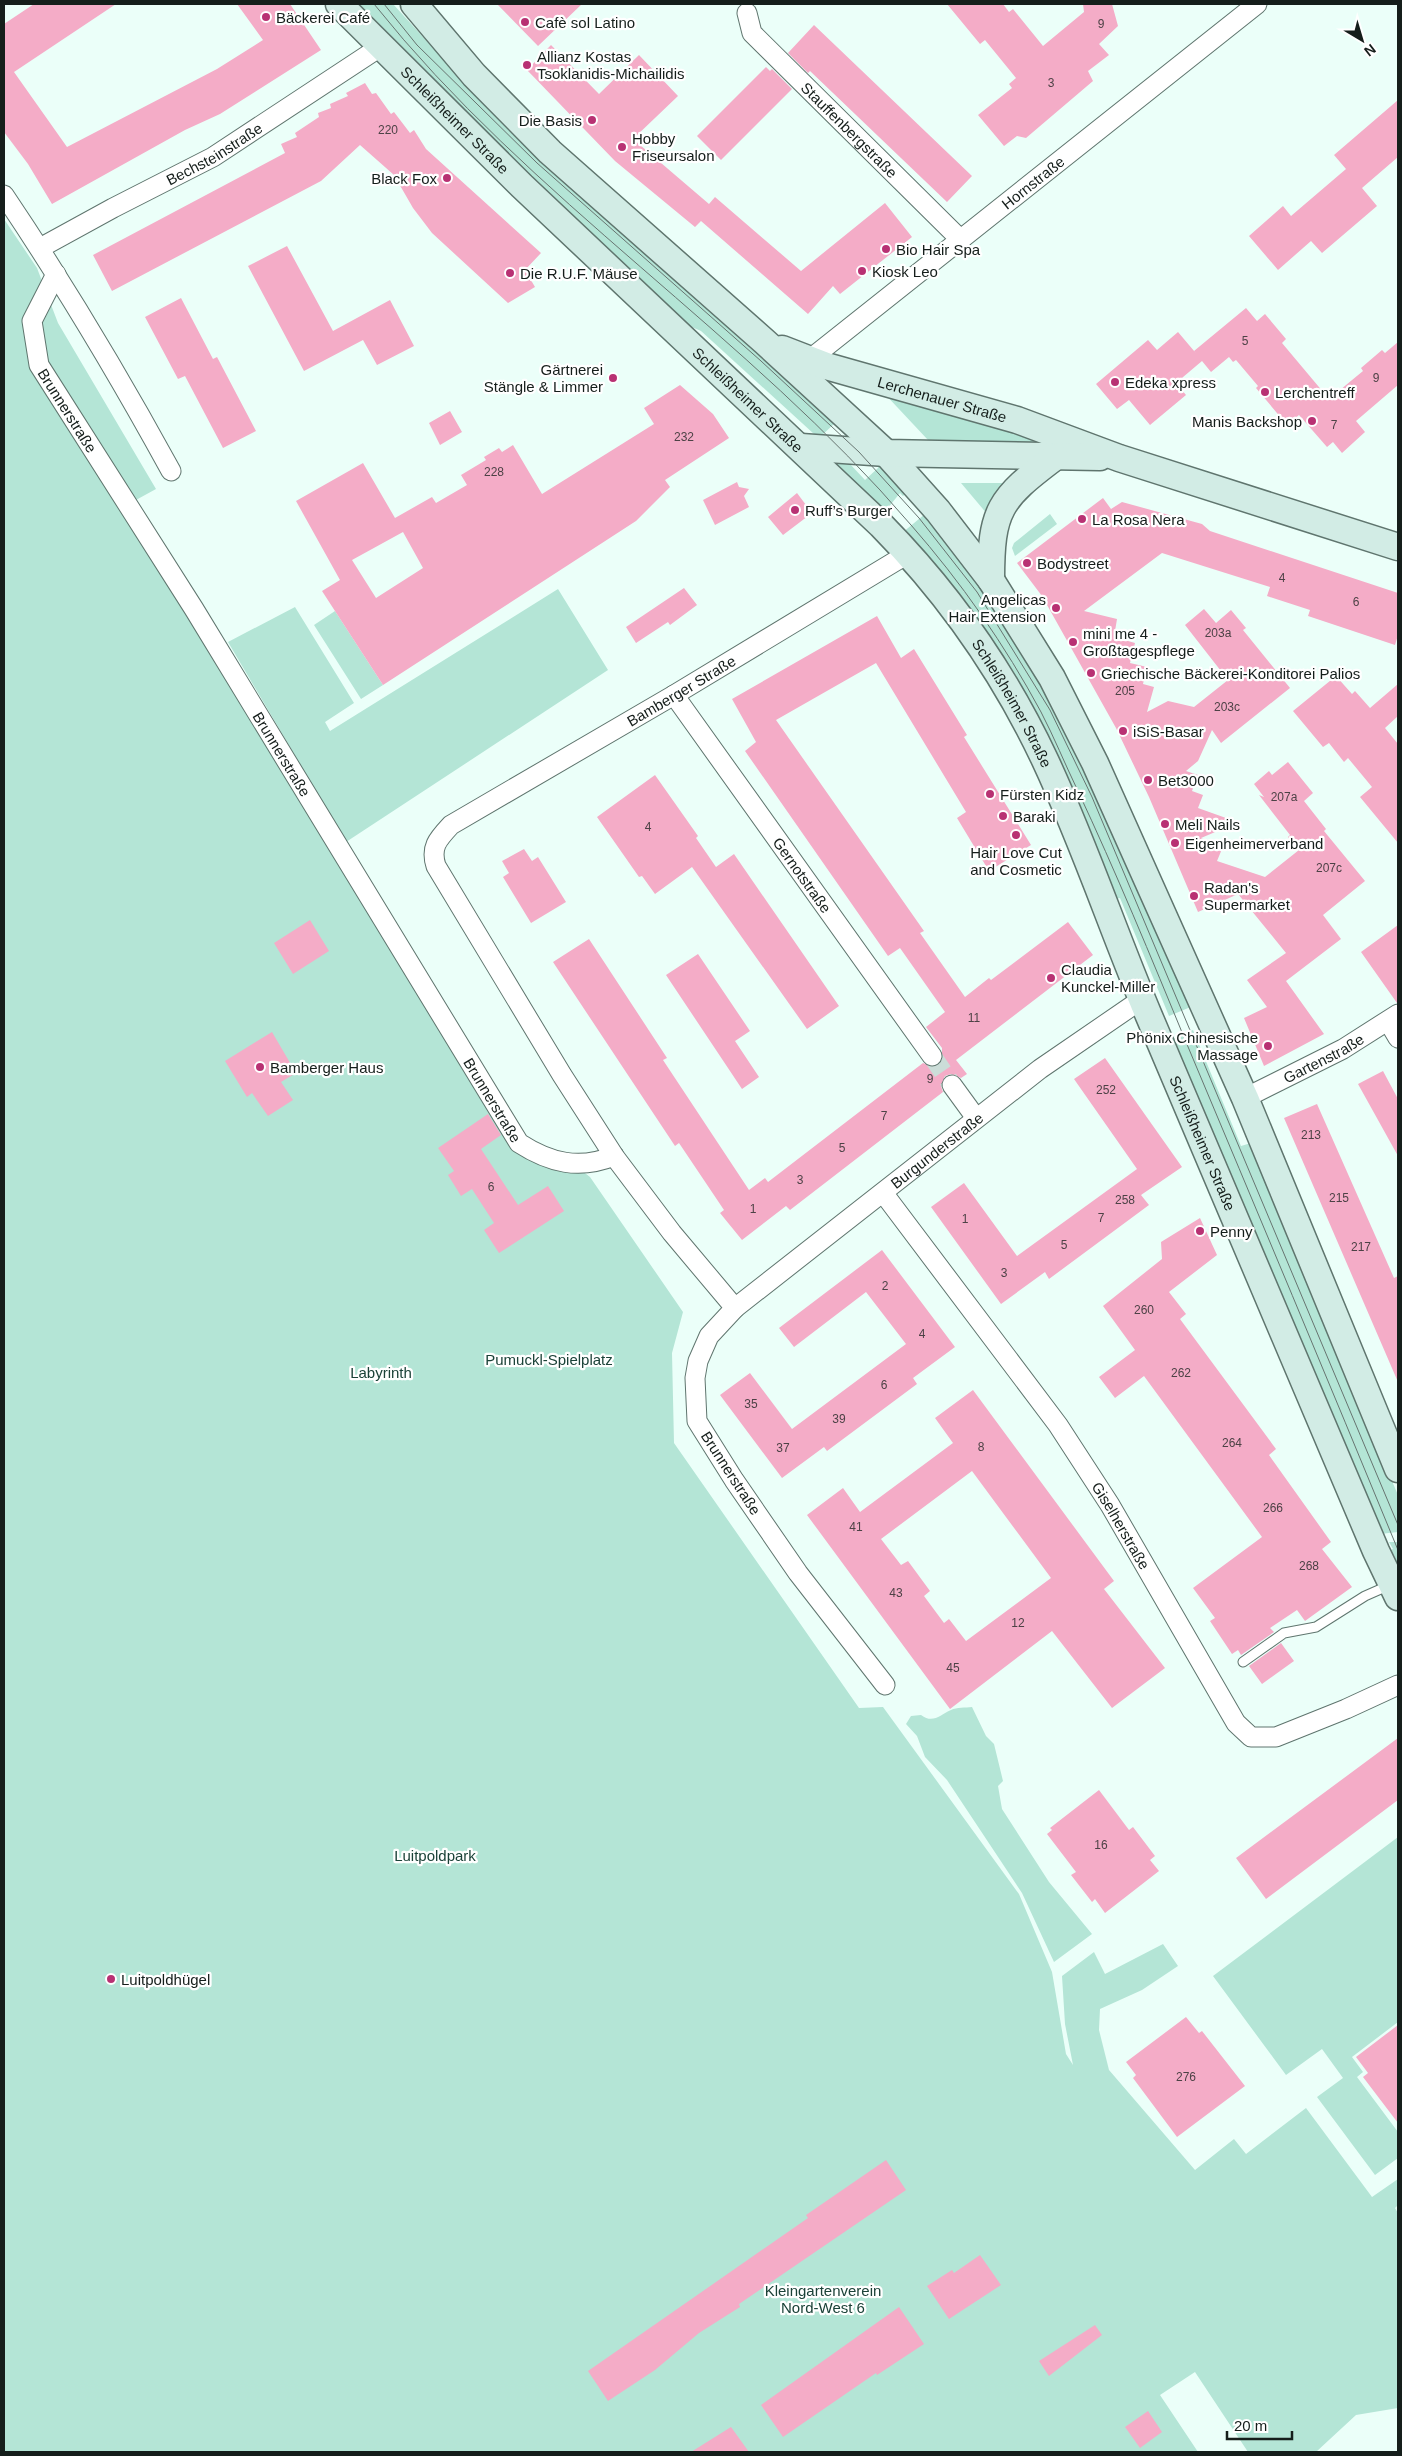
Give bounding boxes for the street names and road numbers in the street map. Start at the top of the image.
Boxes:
street label: Schleißheimer Straße [398,62,513,177]
street label: Stauffenbergstraße [798,79,901,181]
street label: Bechsteinstraße [163,119,265,188]
street label: Hornstraße [998,152,1067,212]
street label: Schleißheimer Straße [689,343,807,455]
street label: Brunnerstraße [35,365,101,455]
street label: Lerchenauer Straße [876,373,1009,425]
street label: Schleißheimer Straße [969,635,1056,770]
street label: Bamberger Straße [624,651,738,729]
street label: Brunnerstraße [250,708,314,799]
street label: Gernotstraße [770,834,835,916]
street label: Gartenstraße [1280,1030,1367,1086]
street label: Brunnerstraße [461,1054,525,1145]
street label: Schleißheimer Straße [1167,1073,1239,1213]
street label: Burgunderstraße [887,1109,986,1192]
street label: Brunnerstraße [698,1428,764,1518]
street label: Giselherstraße [1089,1479,1154,1572]

